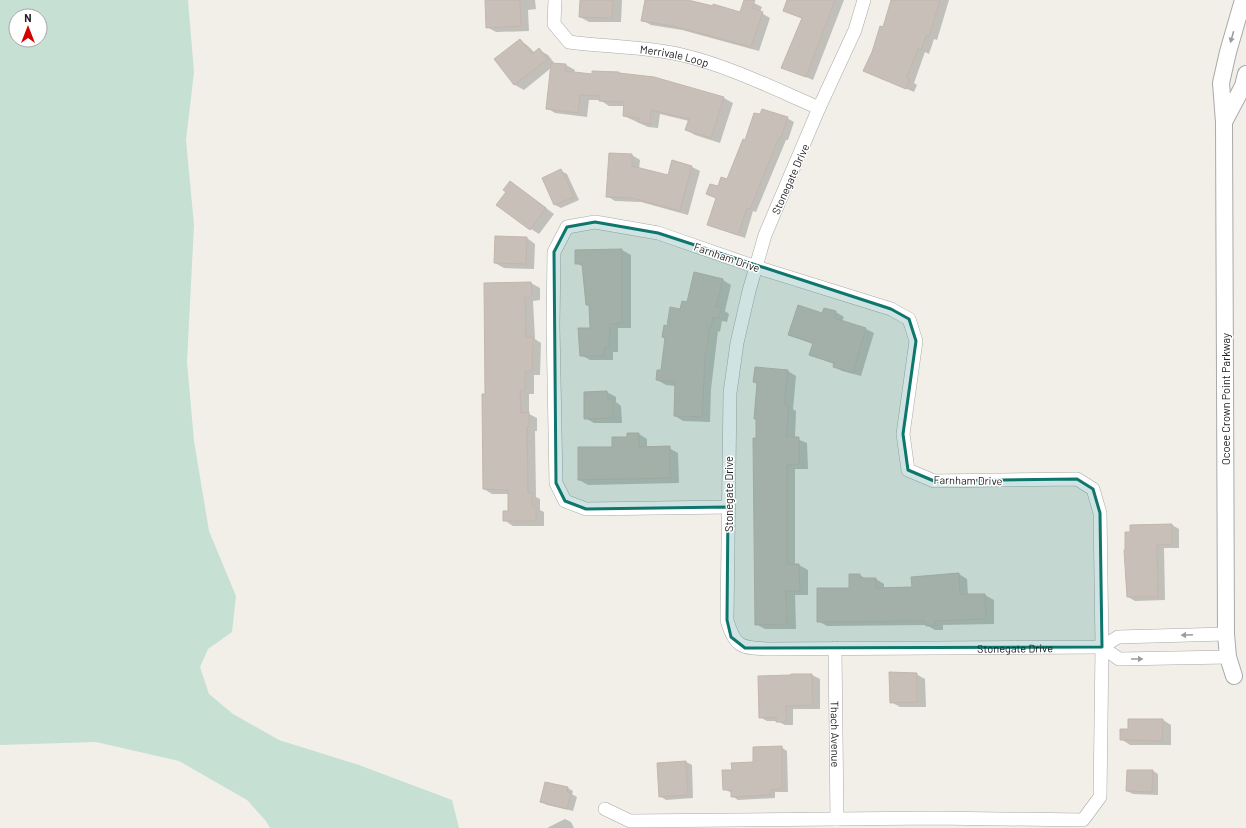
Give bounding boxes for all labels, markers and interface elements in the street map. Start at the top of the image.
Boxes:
north arrow [8,8,48,48]
text: N [24,11,32,24]
one-way arrow [1228,31,1234,44]
street label: Merrivale Loop [639,42,711,69]
street label: Stonegate Drive [769,142,811,216]
street label: Farnham Drive [692,240,762,274]
street label: Ocoee Crown Point Parkway [1219,333,1232,465]
street label: Stonegate Drive [722,456,735,532]
street label: Farnham Drive [933,473,1003,487]
one-way arrow [1180,632,1193,638]
street label: Stonegate Drive [977,641,1053,654]
one-way arrow [1131,656,1144,662]
street label: Thach Avenue [829,701,843,768]

